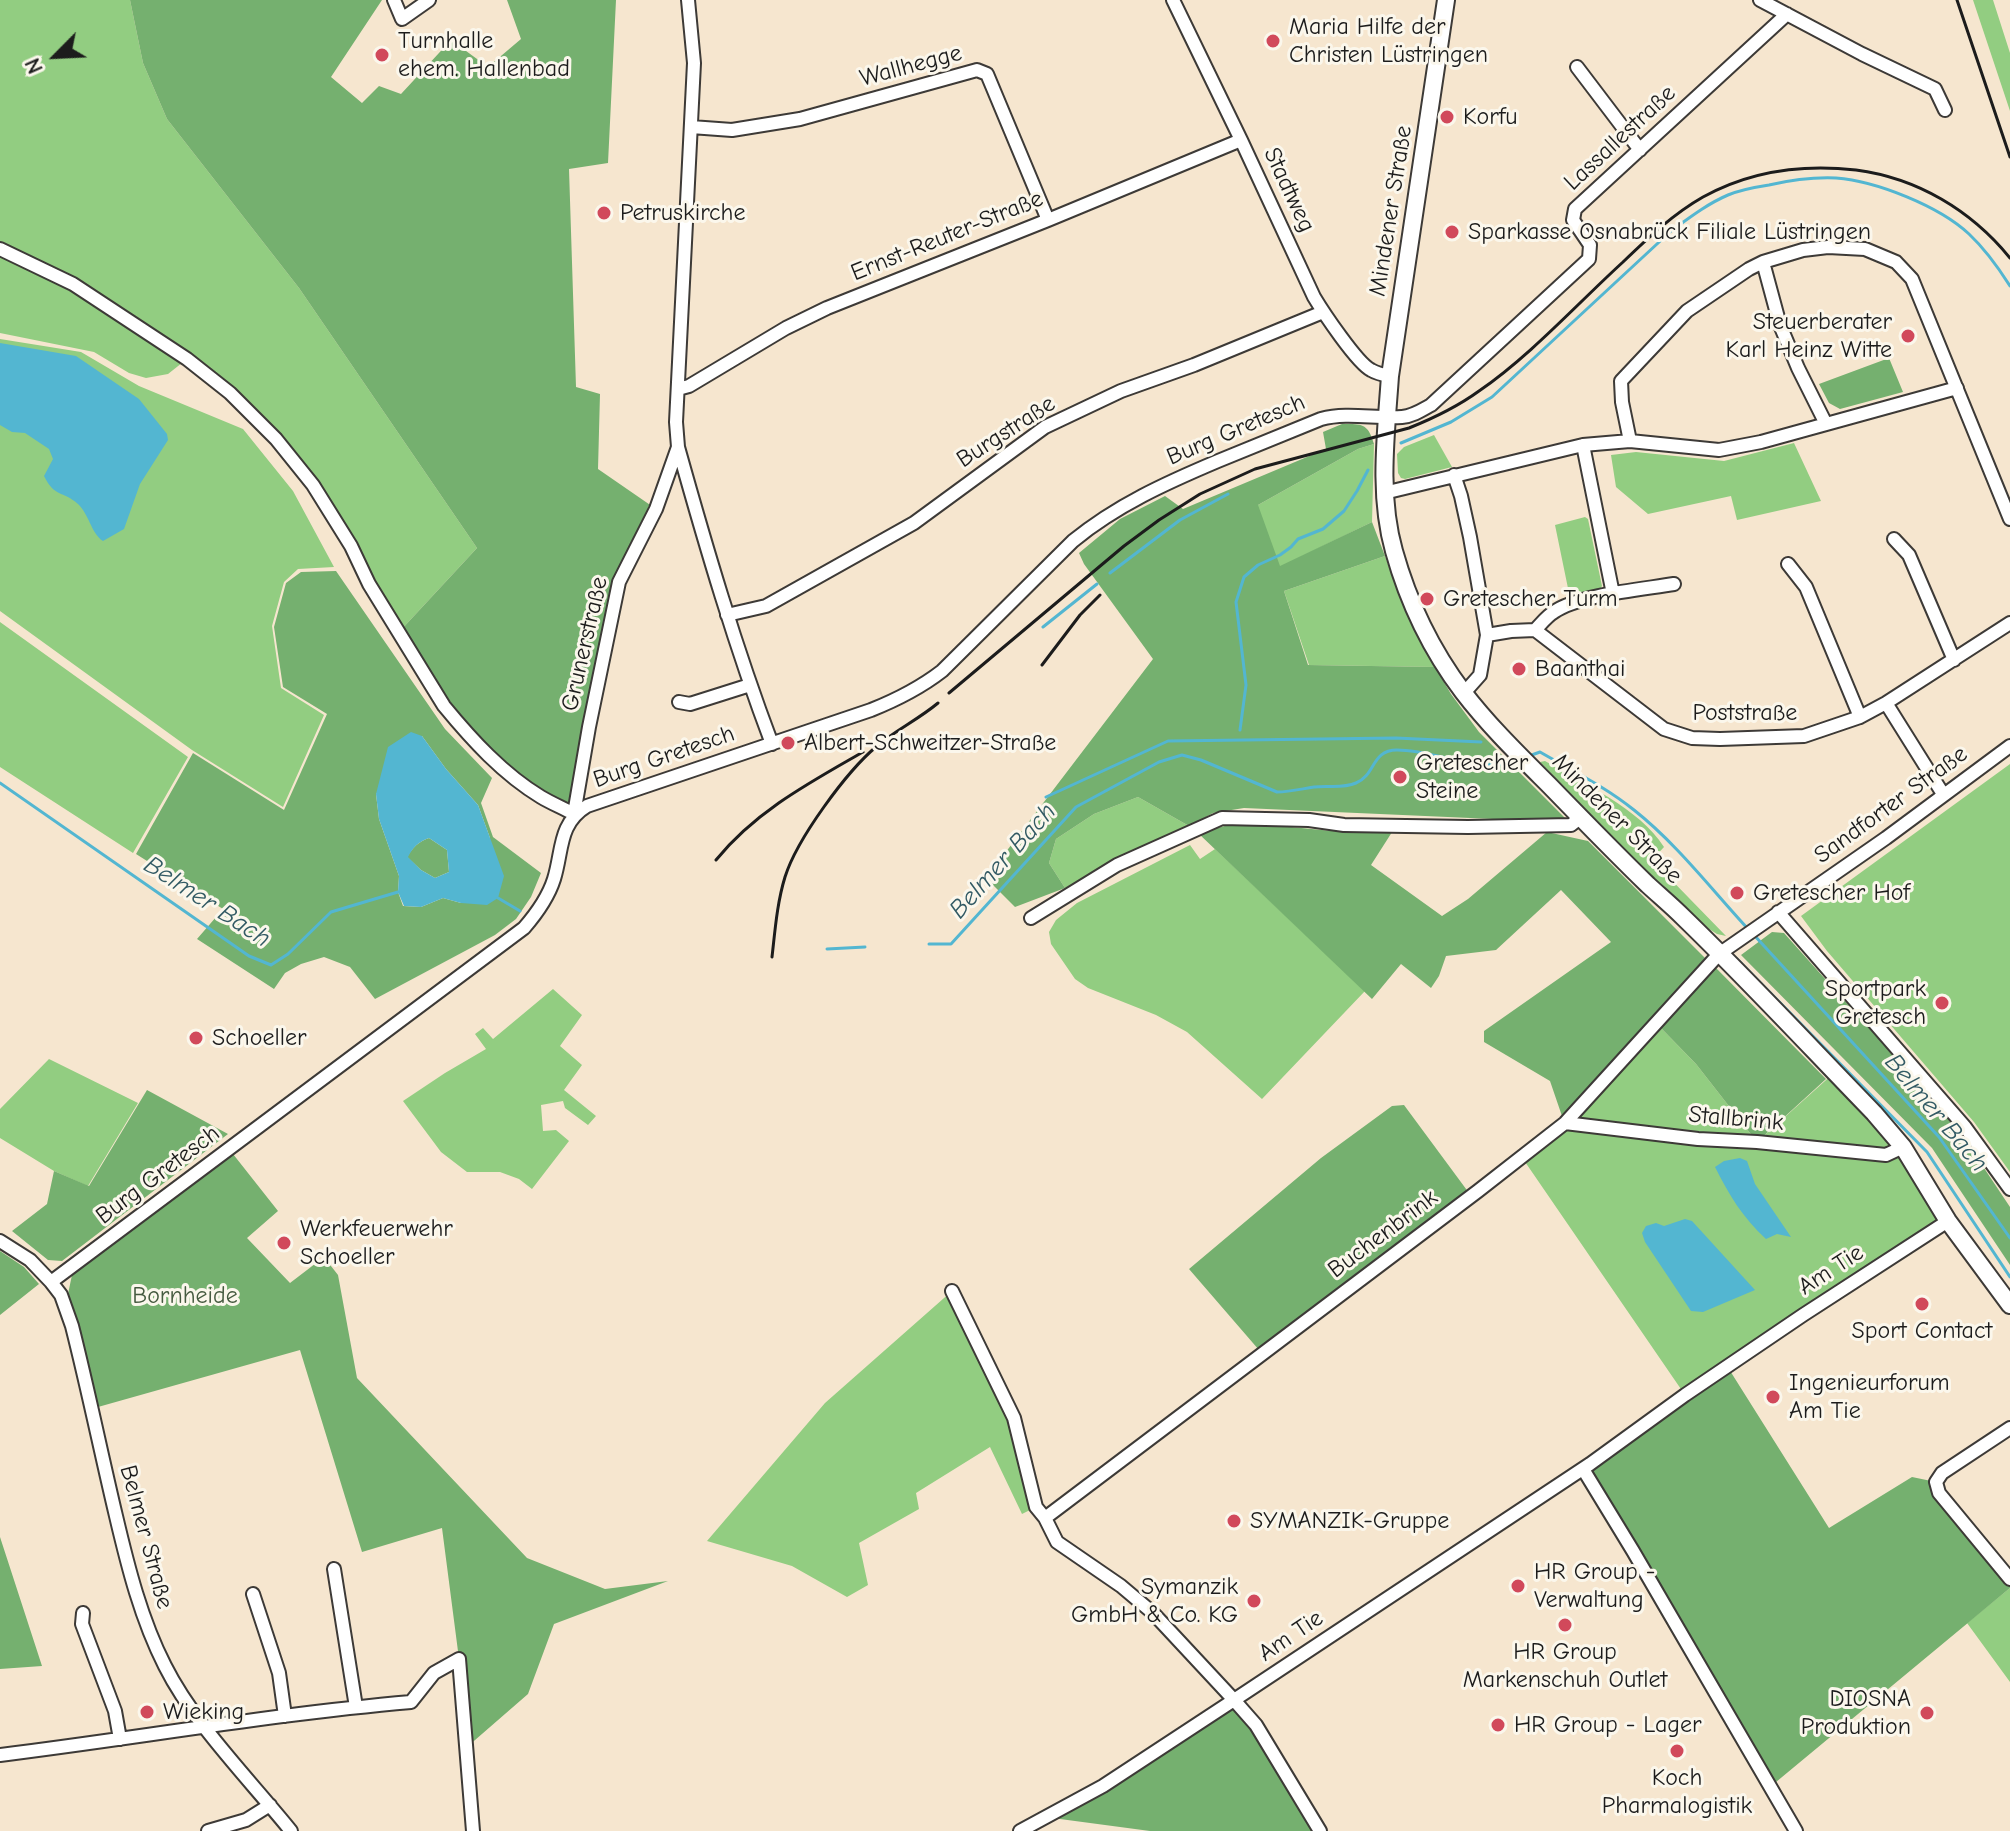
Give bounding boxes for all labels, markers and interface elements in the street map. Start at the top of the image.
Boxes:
place label: Maria Hilfe der Christen Lüstringen [1289,13,1488,69]
north arrow [16,16,96,96]
place label: Turnhalle ehem. Hallenbad [398,27,570,83]
marker: Maria Hilfe der Christen Lüstringen [1264,32,1282,50]
street label: Wallhegge [857,39,965,93]
marker: Turnhalle ehem. Hallenbad [373,46,391,64]
text: N [19,54,49,78]
street label: Lassallestraße [1558,79,1682,197]
place label: Korfu [1463,103,1518,131]
marker: Korfu [1438,108,1456,126]
street label: Mindener Straße [1363,123,1419,299]
street label: Stadtweg [1257,143,1321,237]
street label: Ernst-Reuter-Straße [847,184,1047,288]
place label: Petruskirche [620,199,745,227]
marker: Petruskirche [595,204,613,222]
place label: Sparkasse Osnabrück Filiale Lüstringen [1468,218,1871,246]
marker: Sparkasse Osnabrück Filiale Lüstringen [1443,223,1461,241]
place label: Steuerberater Karl Heinz Witte [1726,308,1892,364]
marker: Steuerberater Karl Heinz Witte [1899,327,1917,345]
street label: Burg Gretesch [1162,388,1310,472]
street label: Burgstraße [951,390,1061,474]
street label: Grunerstraße [556,574,614,714]
place label: Gretescher Turm [1443,585,1618,613]
marker: Gretescher Turm [1418,590,1436,608]
place label: Baanthai [1535,655,1625,683]
marker: Baanthai [1510,660,1528,678]
street label: Poststraße [1693,699,1797,727]
street label: Burg Gretesch [590,719,738,795]
place label: Albert-Schweitzer-Straße [804,729,1056,757]
marker: Albert-Schweitzer-Straße [779,734,797,752]
street label: Sandforter Straße [1809,740,1973,870]
street label: Mindener Straße [1546,748,1688,890]
place label: Gretescher Steine [1416,749,1528,805]
marker: Gretescher Steine [1391,768,1409,786]
water label: Belmer Bach [943,797,1063,925]
water label: Belmer Bach [138,850,276,954]
place label: Gretescher Hof [1753,879,1910,907]
marker: Gretescher Hof [1728,884,1746,902]
place label: Sportpark Gretesch [1825,975,1926,1031]
marker: Sportpark Gretesch [1933,994,1951,1012]
place label: Schoeller [212,1024,306,1052]
marker: Schoeller [187,1029,205,1047]
water label: Belmer Bach [1878,1048,1994,1178]
street label: Stallbrink [1687,1101,1785,1137]
street label: Burg Gretesch [90,1119,226,1231]
street label: Buchenbrink [1323,1184,1443,1284]
place label: Werkfeuerwehr Schoeller [300,1215,453,1271]
marker: Werkfeuerwehr Schoeller [275,1234,293,1252]
street label: Am Tie [1793,1238,1869,1302]
park label: Bornheide [132,1282,238,1310]
marker: Sport Contact [1913,1295,1931,1313]
place label: Sport Contact [1852,1317,1992,1345]
place label: Ingenieurforum Am Tie [1789,1369,1950,1425]
marker: Ingenieurforum Am Tie [1764,1388,1782,1406]
street label: Belmer Straße [113,1462,179,1612]
place label: SYMANZIK-Gruppe [1250,1507,1449,1535]
marker: SYMANZIK-Gruppe [1225,1512,1243,1530]
place label: HR Group - Verwaltung [1534,1558,1655,1614]
place label: Symanzik GmbH & Co. KG [1071,1573,1238,1629]
marker: HR Group - Verwaltung [1509,1577,1527,1595]
marker: Symanzik GmbH & Co. KG [1245,1592,1263,1610]
street label: Am Tie [1253,1604,1329,1668]
marker: HR Group Markenschuh Outlet [1556,1616,1574,1634]
place label: HR Group Markenschuh Outlet [1463,1638,1667,1694]
place label: DIOSNA Produktion [1801,1685,1911,1741]
place label: Wieking [163,1698,244,1726]
marker: Wieking [138,1703,156,1721]
marker: DIOSNA Produktion [1918,1704,1936,1722]
place label: HR Group - Lager [1514,1711,1702,1739]
marker: HR Group - Lager [1489,1716,1507,1734]
marker: Koch Pharmalogistik [1668,1742,1686,1760]
place label: Koch Pharmalogistik [1602,1764,1752,1820]

